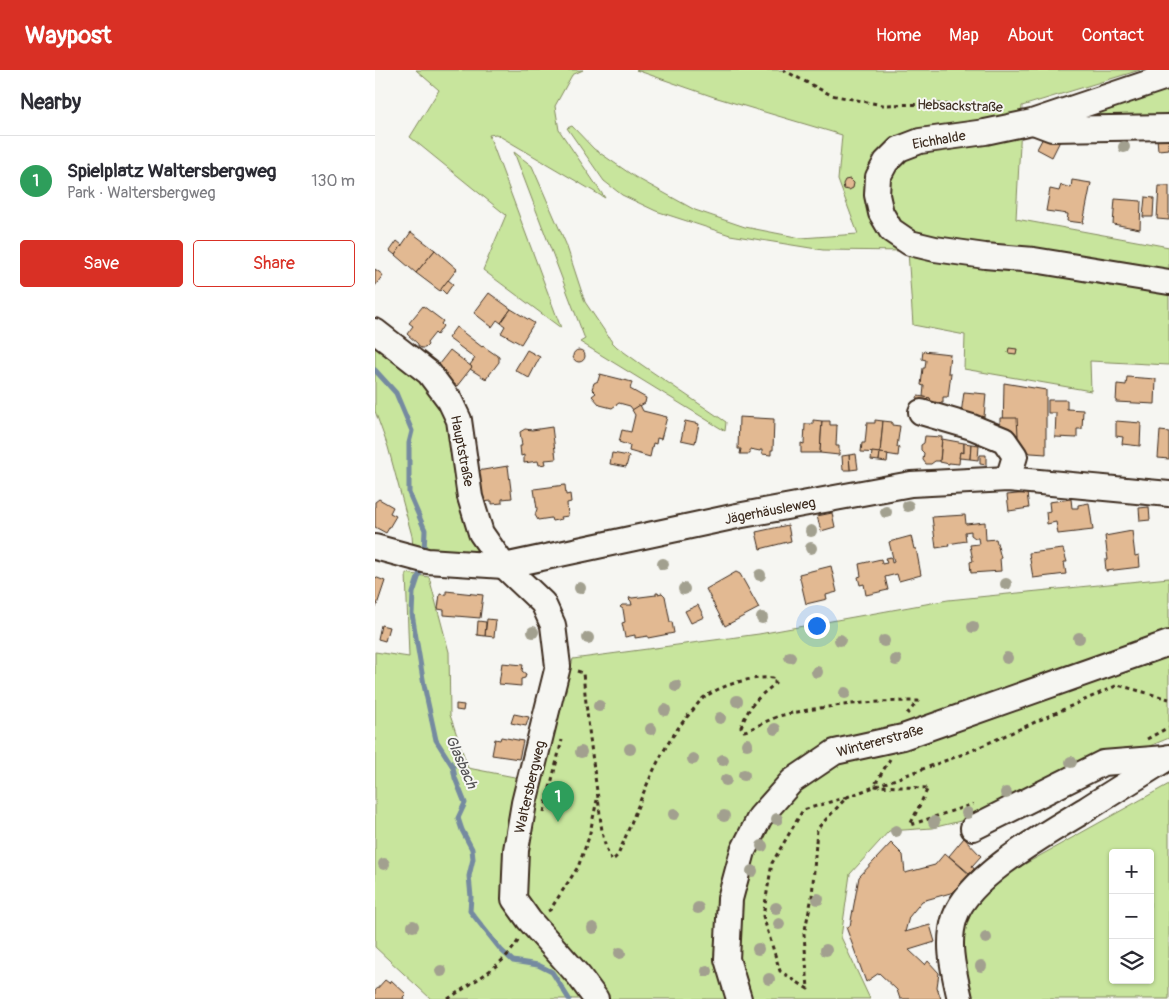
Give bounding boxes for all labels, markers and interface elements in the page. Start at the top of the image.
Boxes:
text: Waypost [25,21,112,50]
text: Home [876,24,921,47]
text: Map [949,24,979,47]
text: About [1007,24,1053,47]
text: Contact [1081,24,1144,47]
text: Nearby [20,89,81,116]
street label: Hebsackstraße [917,96,1003,116]
street label: Eichhalde [911,127,967,153]
text: Spielplatz Waltersbergweg [67,159,276,183]
text: 1 [33,171,39,191]
text: 130 m [311,171,355,191]
text: Park · Waltersbergweg [67,183,215,203]
button: Save [20,240,183,287]
button: Share [193,240,355,287]
street label: Hauptstraße [447,414,477,488]
street label: Jägerhäusleweg [723,494,817,528]
your location [804,613,830,639]
street label: Wintererstraße [835,721,925,761]
water label: Glasbach [441,733,481,792]
street label: Waltersbergweg [511,739,549,835]
pin: 1 [542,781,574,822]
map controls [1109,849,1154,984]
button: + [1109,849,1154,894]
button: − [1109,894,1154,939]
button: layers [1109,939,1154,984]

